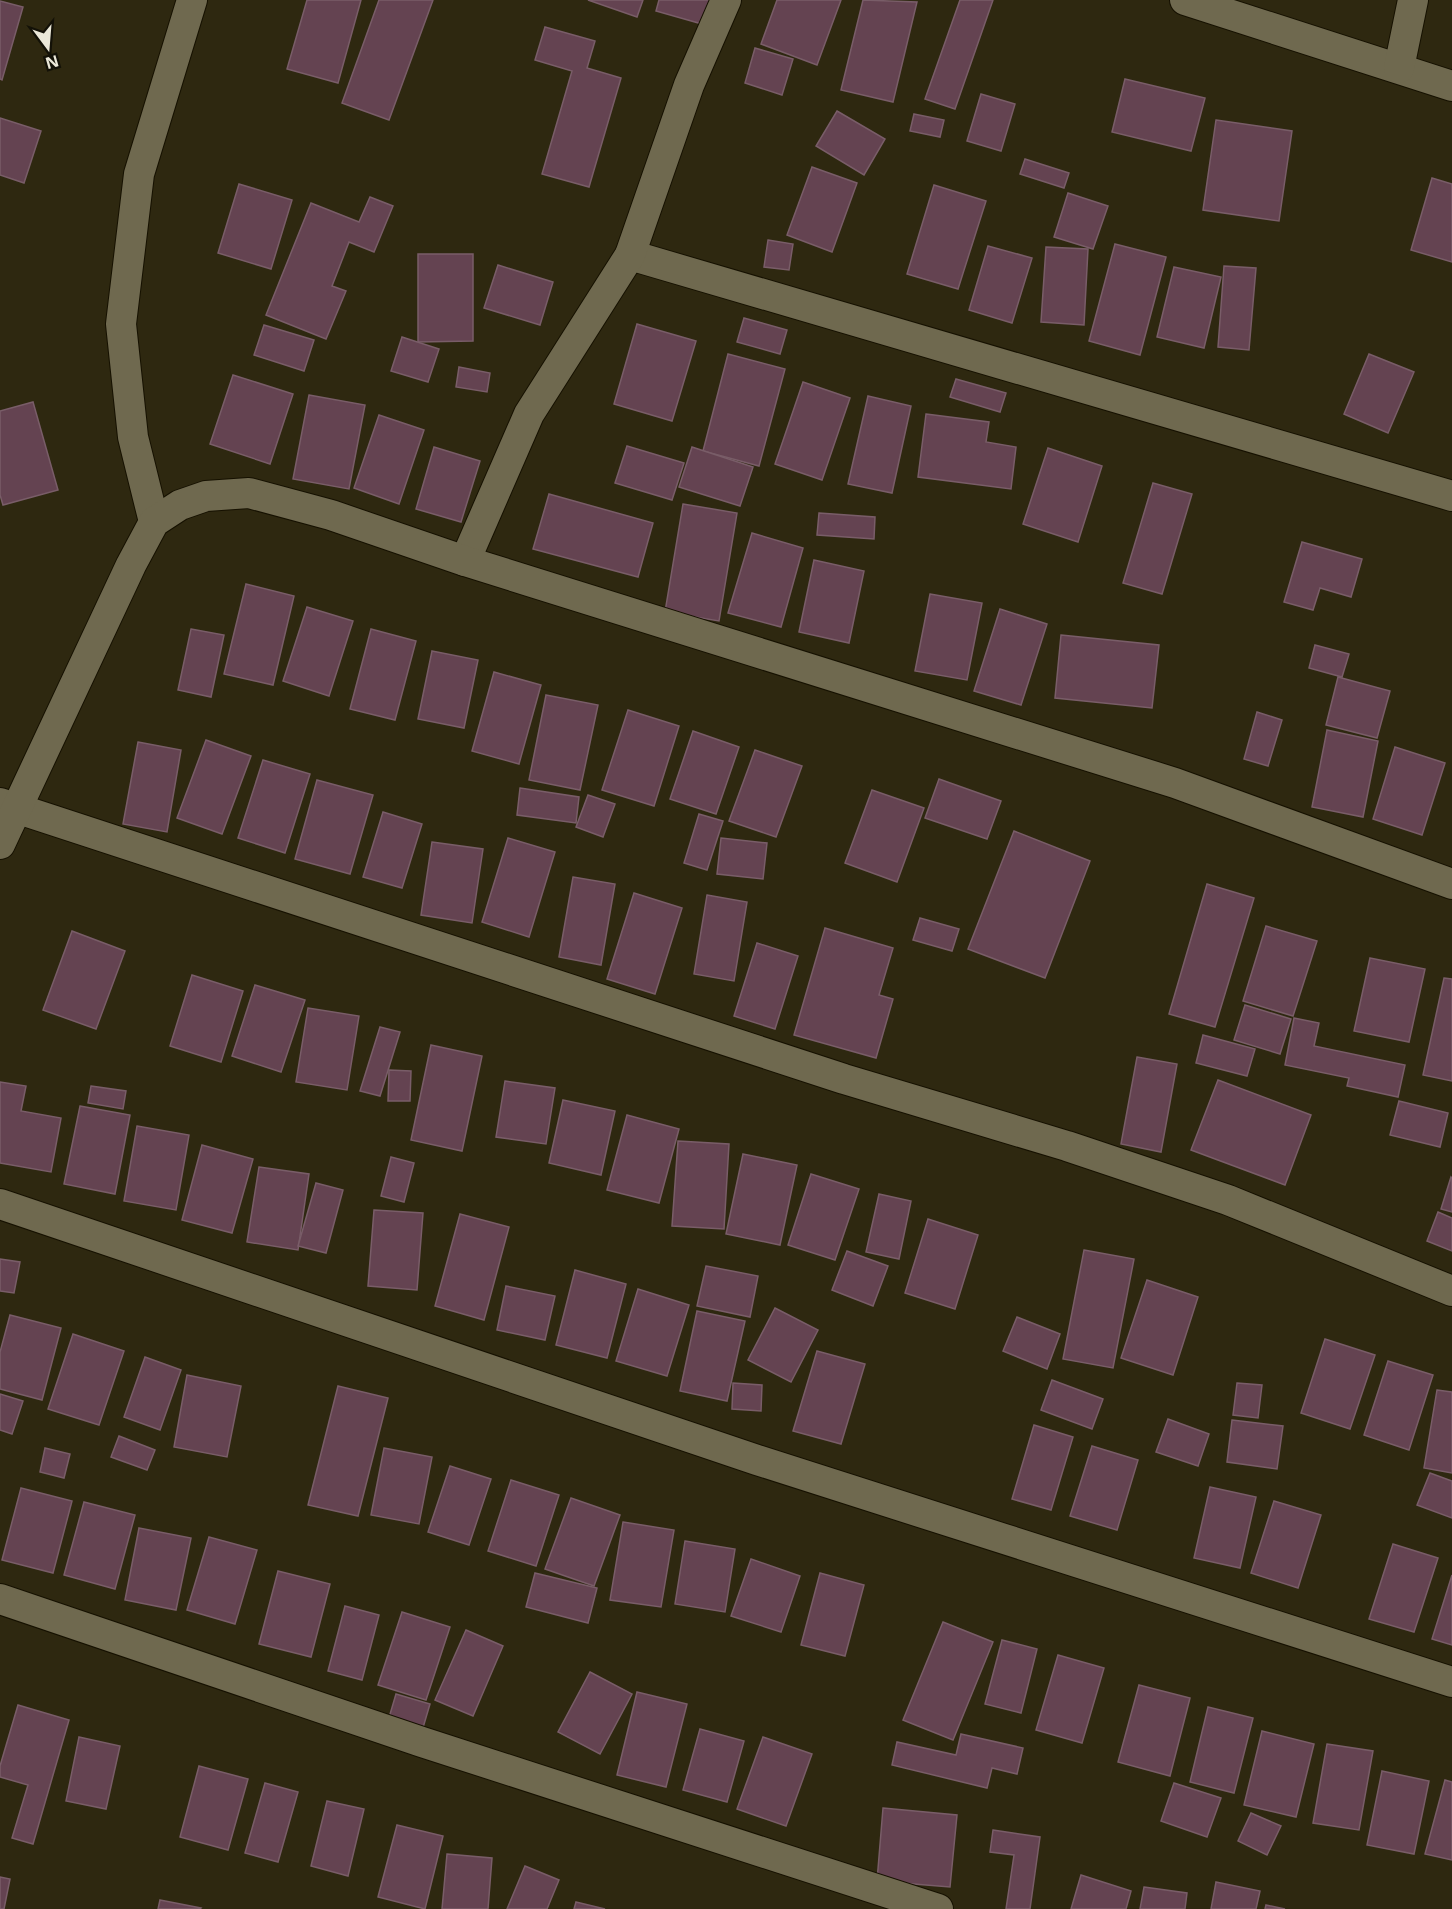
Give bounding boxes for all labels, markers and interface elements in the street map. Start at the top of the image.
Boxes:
north arrow [18,18,78,78]
text: N [43,50,61,75]

